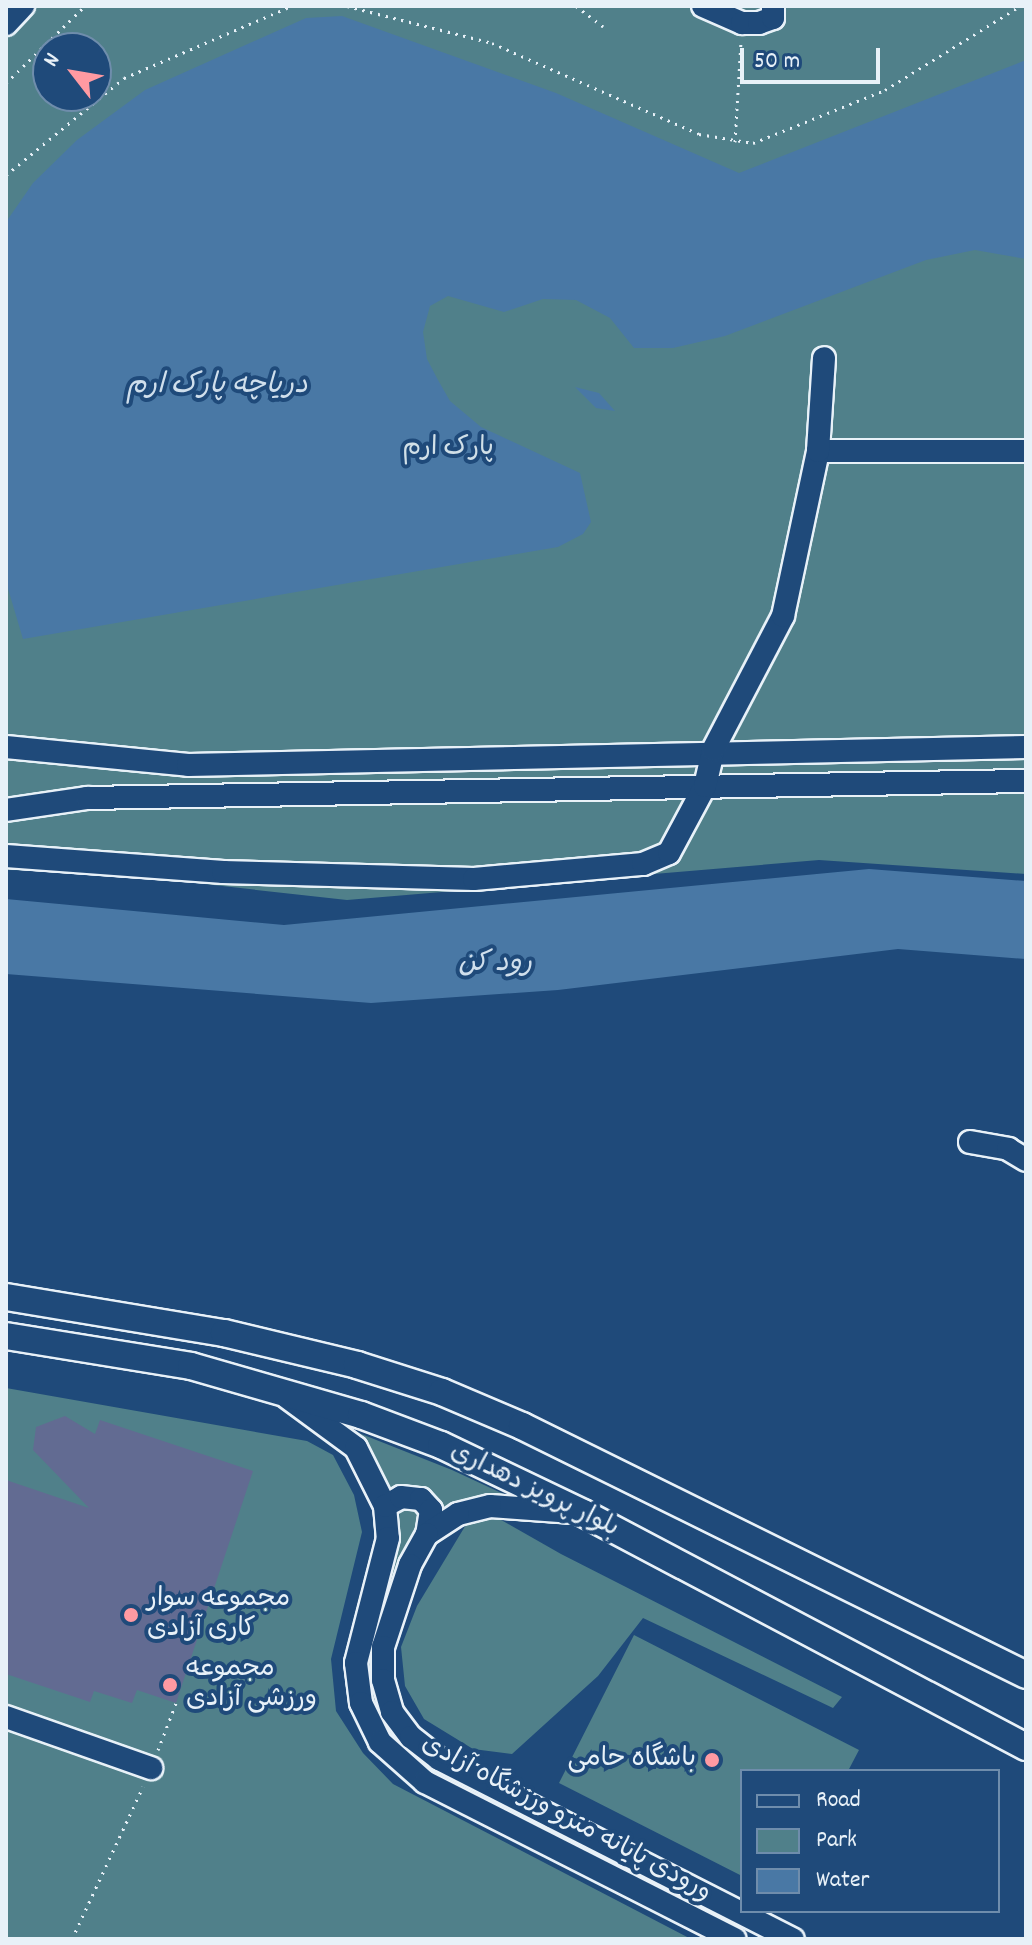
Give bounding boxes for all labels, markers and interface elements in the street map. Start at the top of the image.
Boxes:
north arrow [32,32,112,112]
scale bar [744,32,884,82]
text: 50 m [754,45,800,79]
text: N [37,48,69,73]
water label: دریاچه پارک ارم [126,370,308,404]
park label: پارک ارم [402,433,494,465]
water label: رود کن [458,948,532,982]
street label: بلوار پرویز دهداری [445,1437,623,1545]
place label: مجموعه سوار کاری آزادی [147,1584,290,1646]
marker: مجموعه سوار کاری آزادی [122,1606,140,1624]
place label: مجموعه ورزشی آزادی [186,1654,317,1716]
marker: مجموعه ورزشی آزادی [161,1676,179,1694]
street label: ورودی پایانه مترو ورزشگاه آزادی [416,1729,716,1909]
place label: باشگاه حامی [568,1744,696,1776]
marker: باشگاه حامی [703,1751,721,1769]
legend [740,1769,1000,1913]
text: Road [816,1784,861,1818]
text: Park [816,1824,857,1858]
text: Water [816,1864,869,1898]

